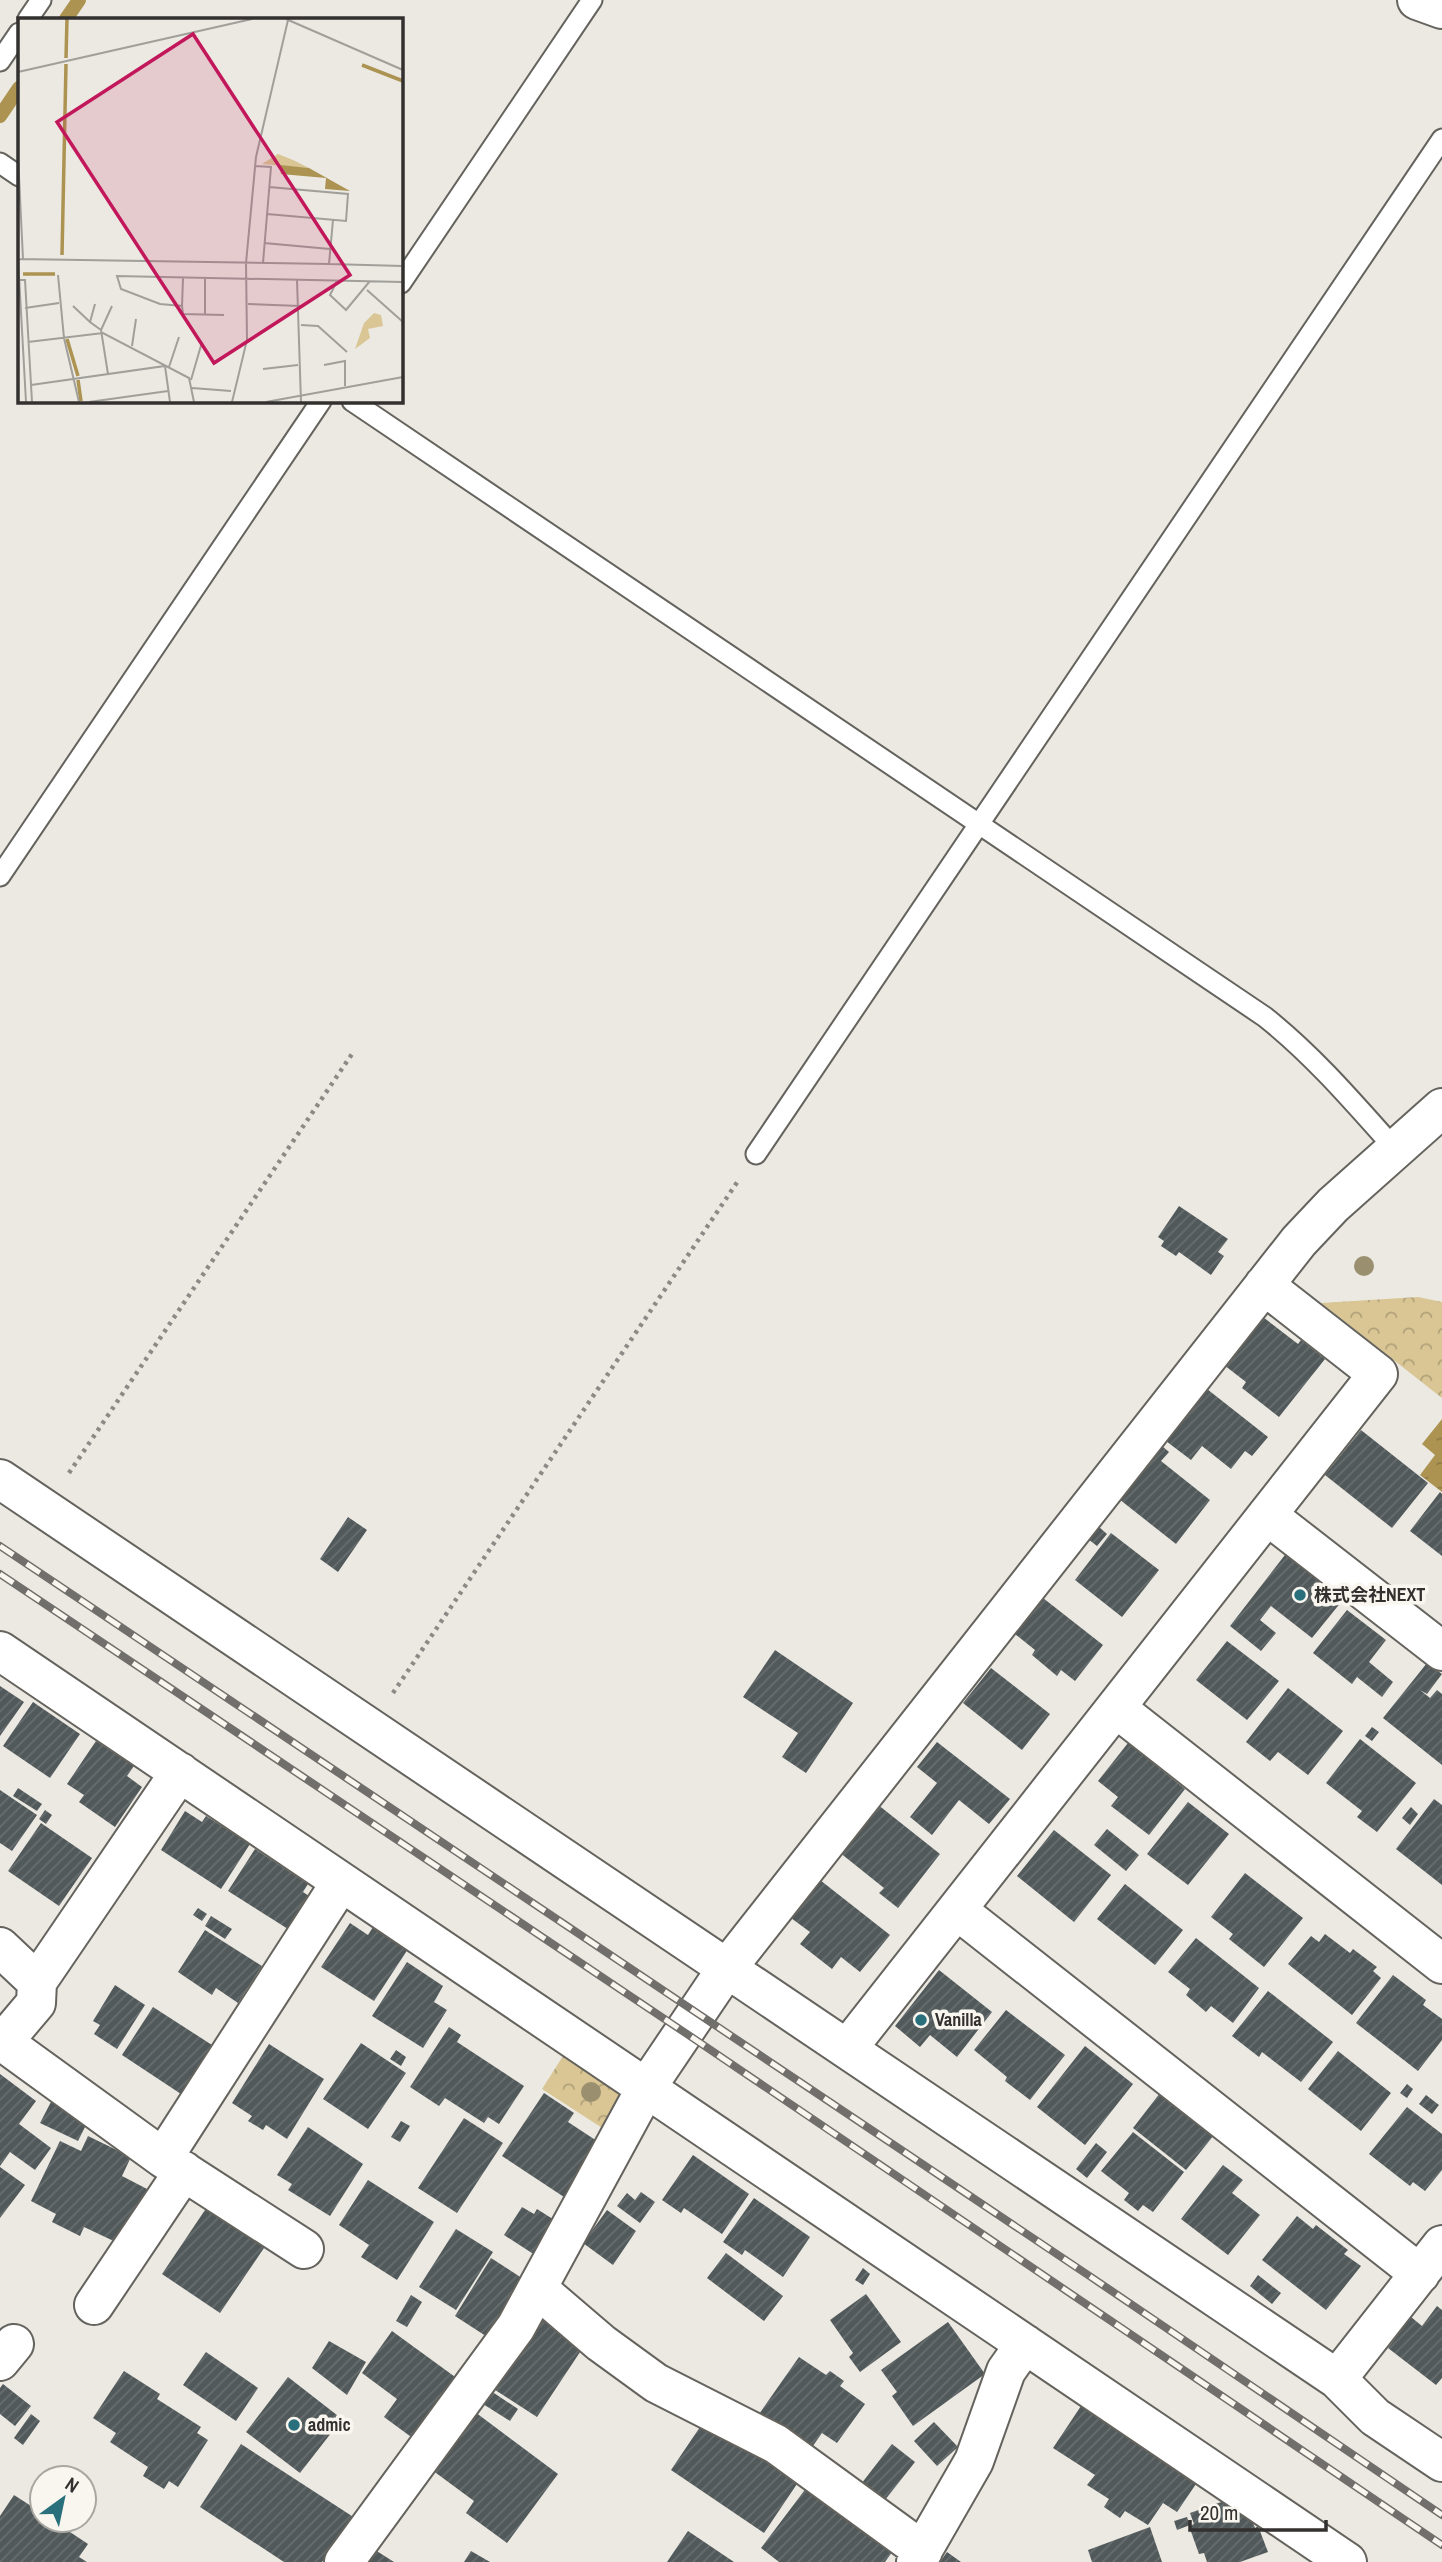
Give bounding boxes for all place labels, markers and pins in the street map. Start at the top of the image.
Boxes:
place label: 株式会社NEXT [1314,1582,1425,1607]
marker: 株式会社NEXT [1292,1587,1308,1603]
place label: Vanilla [935,2007,983,2032]
marker: Vanilla [913,2012,929,2028]
place label: admic [308,2412,351,2437]
marker: admic [286,2417,302,2433]

